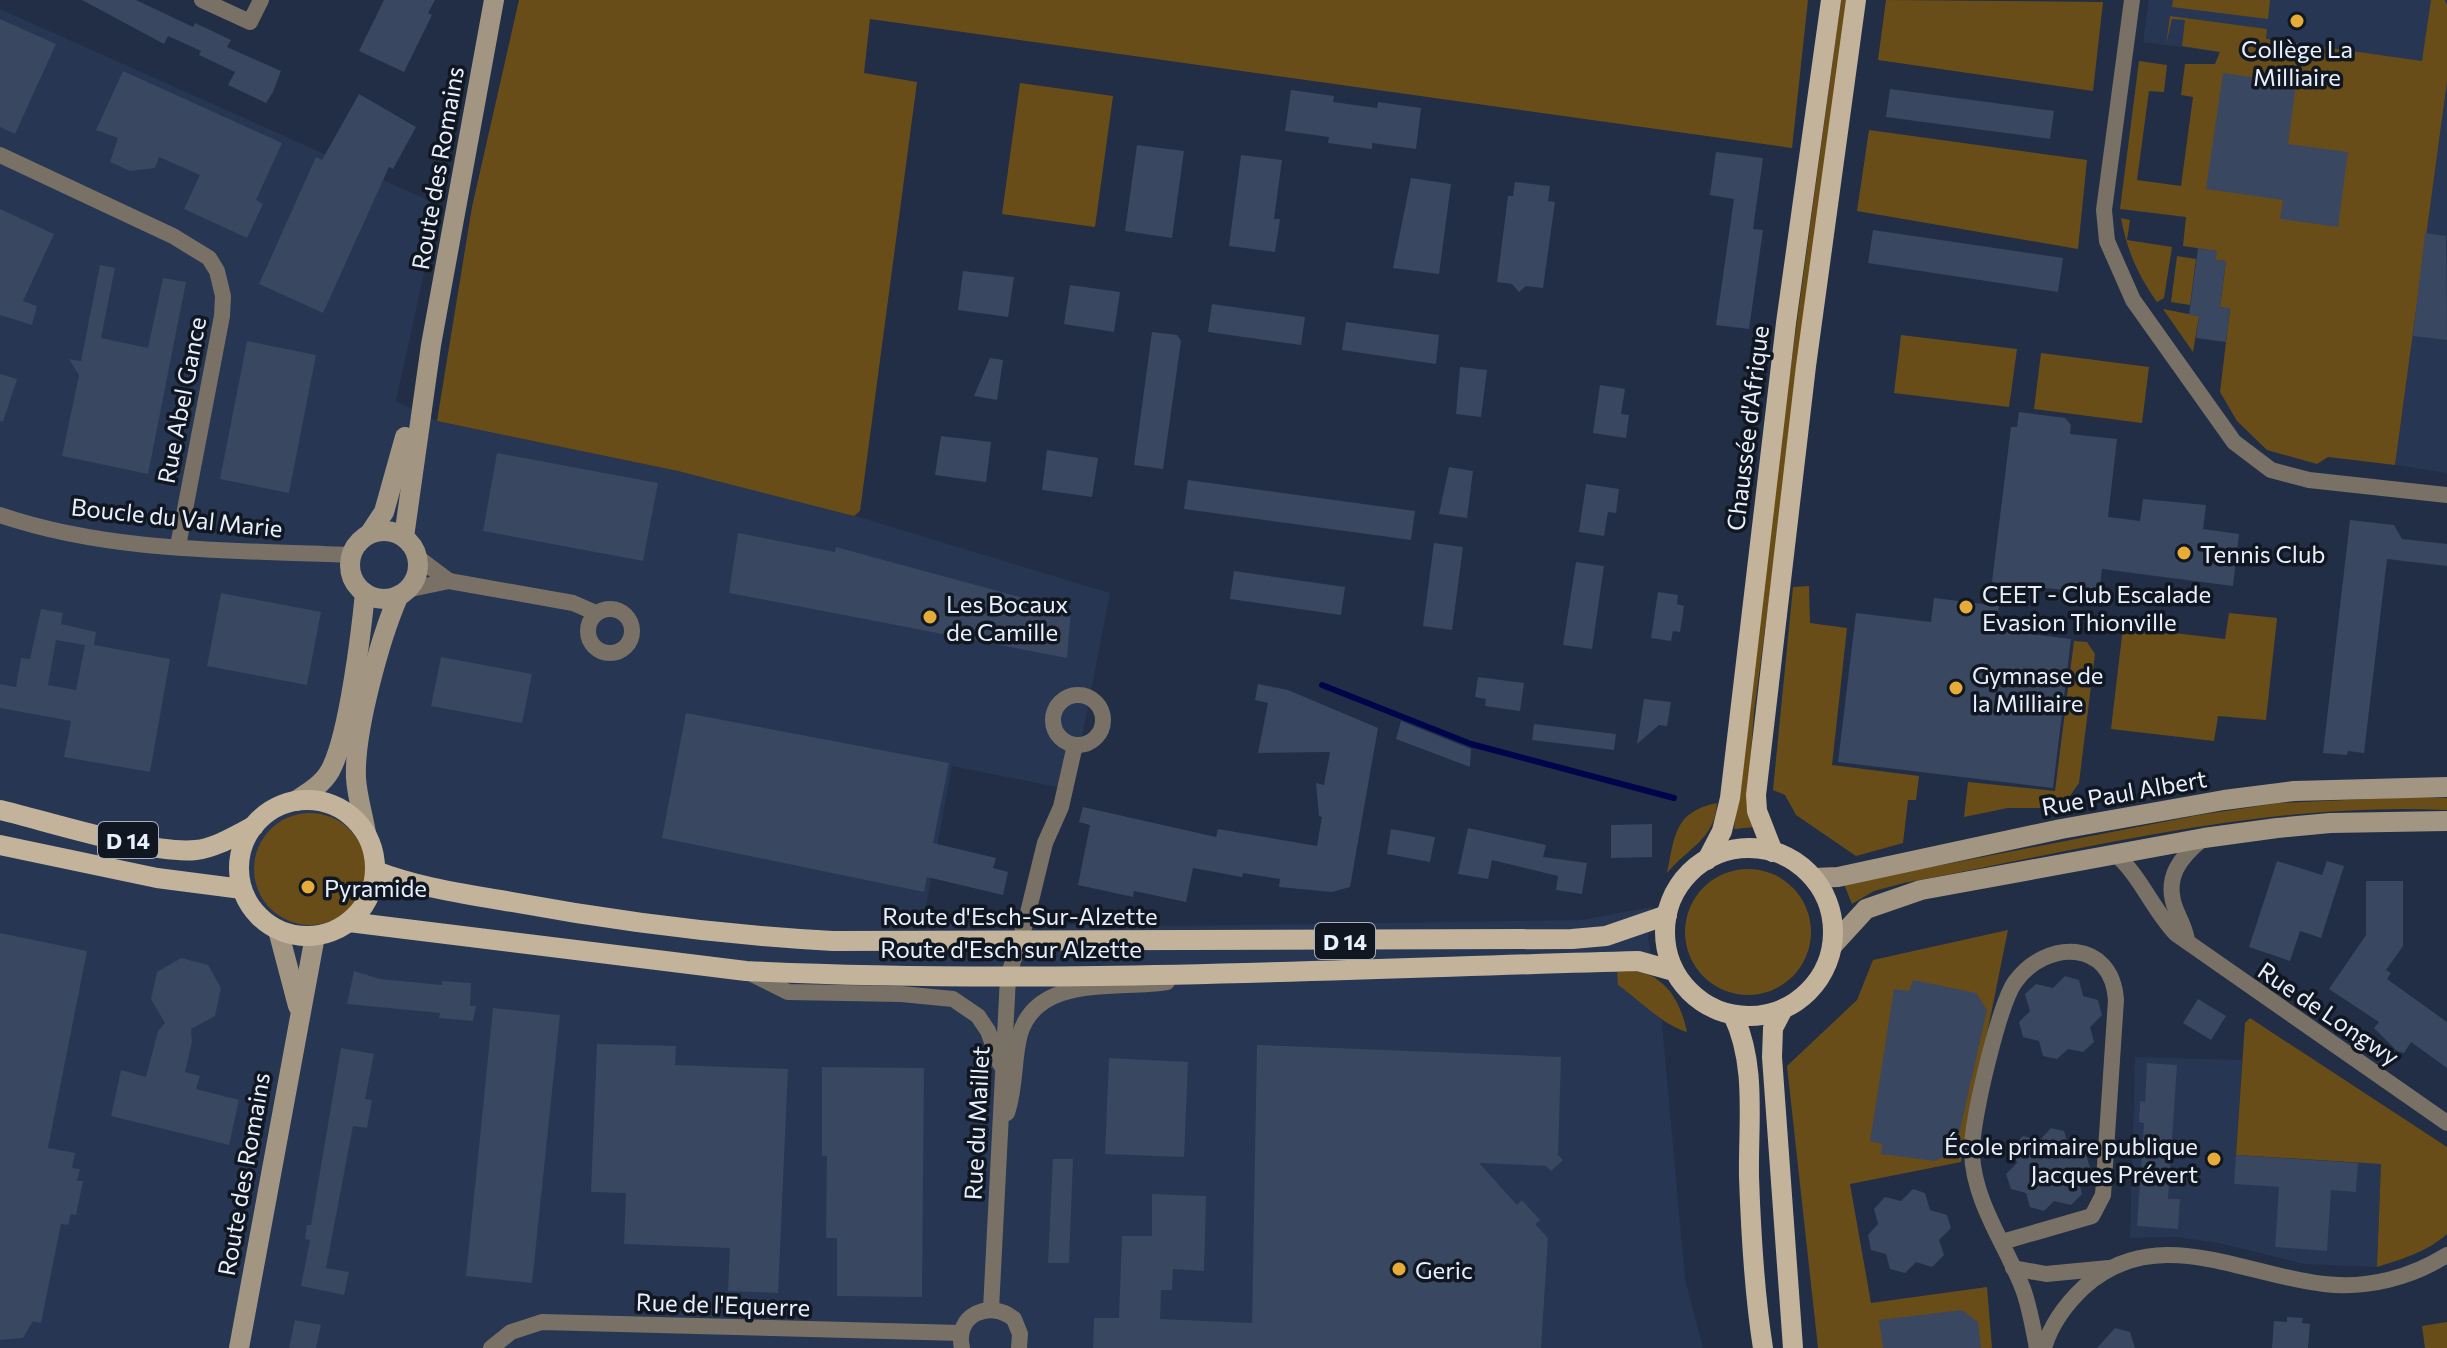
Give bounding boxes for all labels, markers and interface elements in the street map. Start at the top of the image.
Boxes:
marker: Collège La Milliaire [2288,12,2306,30]
place label: Collège La Milliaire [2241,34,2353,91]
street label: Route des Romains [405,64,469,272]
street label: Rue Abel Gance [151,314,211,486]
street label: Chaussée d'Afrique [1720,324,1774,532]
street label: Boucle du Val Marie [70,491,284,543]
place label: Tennis Club [2200,539,2326,568]
marker: Tennis Club [2175,544,2193,562]
place label: CEET - Club Escalade Evasion Thionville [1982,579,2211,636]
place label: Les Bocaux de Camille [946,589,1069,646]
marker: CEET - Club Escalade Evasion Thionville [1957,598,1975,616]
marker: Les Bocaux de Camille [921,608,939,626]
place label: Gymnase de la Milliaire [1972,660,2103,717]
marker: Gymnase de la Milliaire [1947,679,1965,697]
street label: Rue Paul Albert [2039,763,2209,821]
road number: D 14 [98,822,158,858]
place label: Pyramide [324,873,427,902]
marker: Pyramide [299,878,317,896]
street label: Route d'Esch-Sur-Alzette [882,901,1158,930]
road number: D 14 [1315,923,1375,959]
street label: Route d'Esch sur Alzette [880,934,1142,963]
street label: Rue de Longwy [2253,955,2405,1071]
street label: Rue du Maillet [957,1045,995,1201]
street label: Route des Romains [211,1070,275,1278]
place label: École primaire publique Jacques Prévert [1944,1131,2198,1188]
marker: École primaire publique Jacques Prévert [2205,1150,2223,1168]
place label: Geric [1415,1255,1473,1284]
marker: Geric [1390,1260,1408,1278]
street label: Rue de l'Equerre [635,1286,811,1322]

